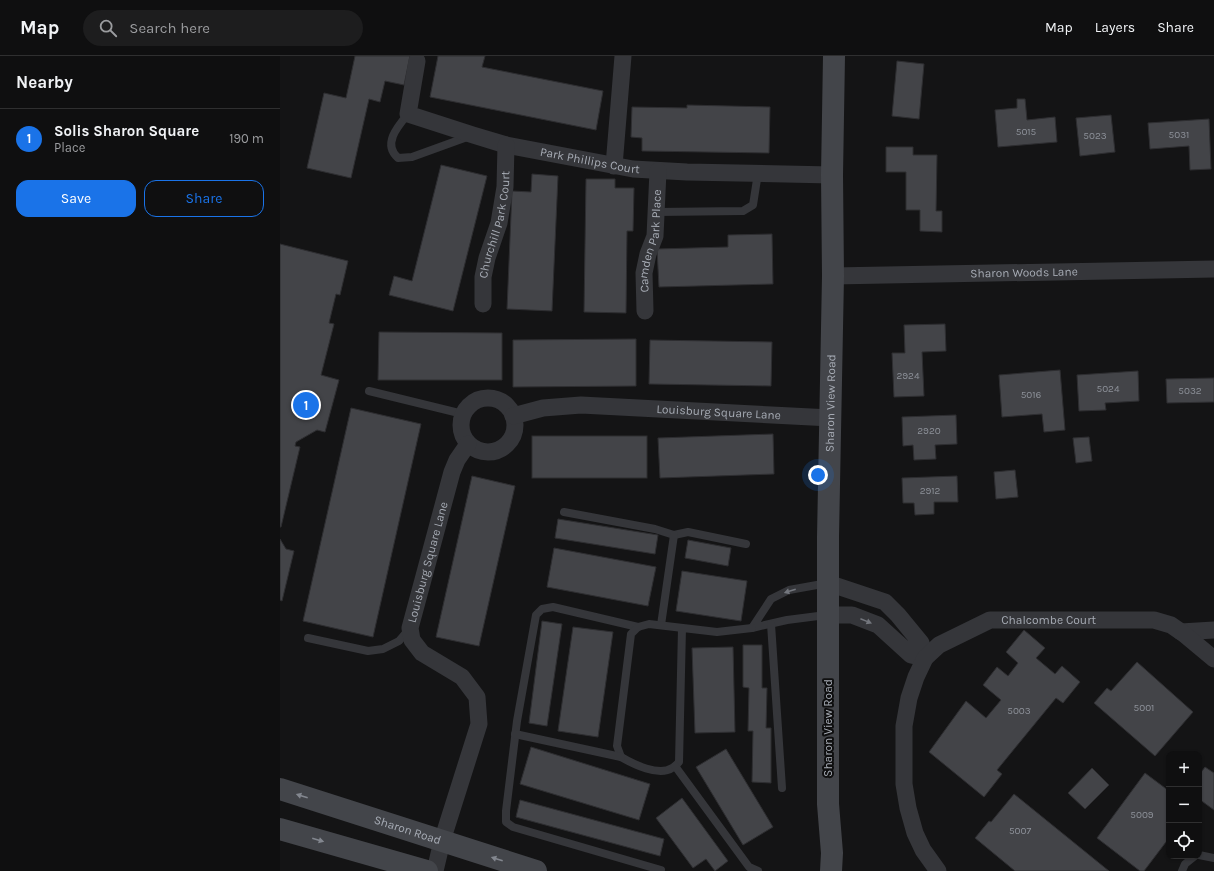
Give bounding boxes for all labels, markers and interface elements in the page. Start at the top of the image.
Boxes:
search box [83,10,363,46]
text: Map [20,17,59,39]
icon: search [97,17,119,39]
text: Search here [129,19,210,37]
text: Map [1045,19,1073,36]
text: Layers [1095,19,1135,36]
text: Share [1157,19,1194,36]
text: Nearby [16,72,73,92]
text: Solis Sharon Square [54,122,199,140]
house number: 5015 [1016,126,1037,138]
house number: 5031 [1169,129,1189,141]
house number: 5023 [1083,130,1107,142]
text: 1 [27,131,31,146]
text: 190 m [229,131,264,146]
text: Place [54,140,85,155]
street label: Park Phillips Court [539,145,641,176]
street label: Churchill Park Court [476,170,512,280]
button: Save [16,180,136,217]
button: Share [144,180,264,217]
street label: Camden Park Place [636,189,664,293]
street label: Sharon Woods Lane [970,265,1078,280]
street label: Sharon View Road [823,354,838,452]
house number: 2924 [897,370,920,382]
house number: 5024 [1097,383,1120,395]
house number: 5032 [1178,385,1202,397]
house number: 5016 [1021,389,1042,401]
pin: 1 [293,390,319,420]
street label: Louisburg Square Lane [656,402,781,422]
house number: 2920 [917,425,941,437]
your location [808,465,828,485]
house number: 2912 [920,485,941,497]
street label: Louisburg Square Lane [405,500,451,624]
one-way arrow [784,588,796,594]
street label: Chalcombe Court [1001,613,1096,627]
one-way arrow [861,618,873,624]
street label: Sharon View Road [821,679,835,777]
house number: 5001 [1134,702,1154,714]
house number: 5003 [1007,705,1031,717]
map controls [1166,751,1202,859]
button: + [1166,751,1202,787]
button: − [1166,787,1202,823]
one-way arrow [296,793,308,799]
house number: 5009 [1130,809,1154,821]
street label: Sharon Road [372,813,443,847]
button: locate [1166,823,1202,859]
house number: 5007 [1009,825,1031,837]
one-way arrow [312,837,324,843]
one-way arrow [491,856,503,862]

